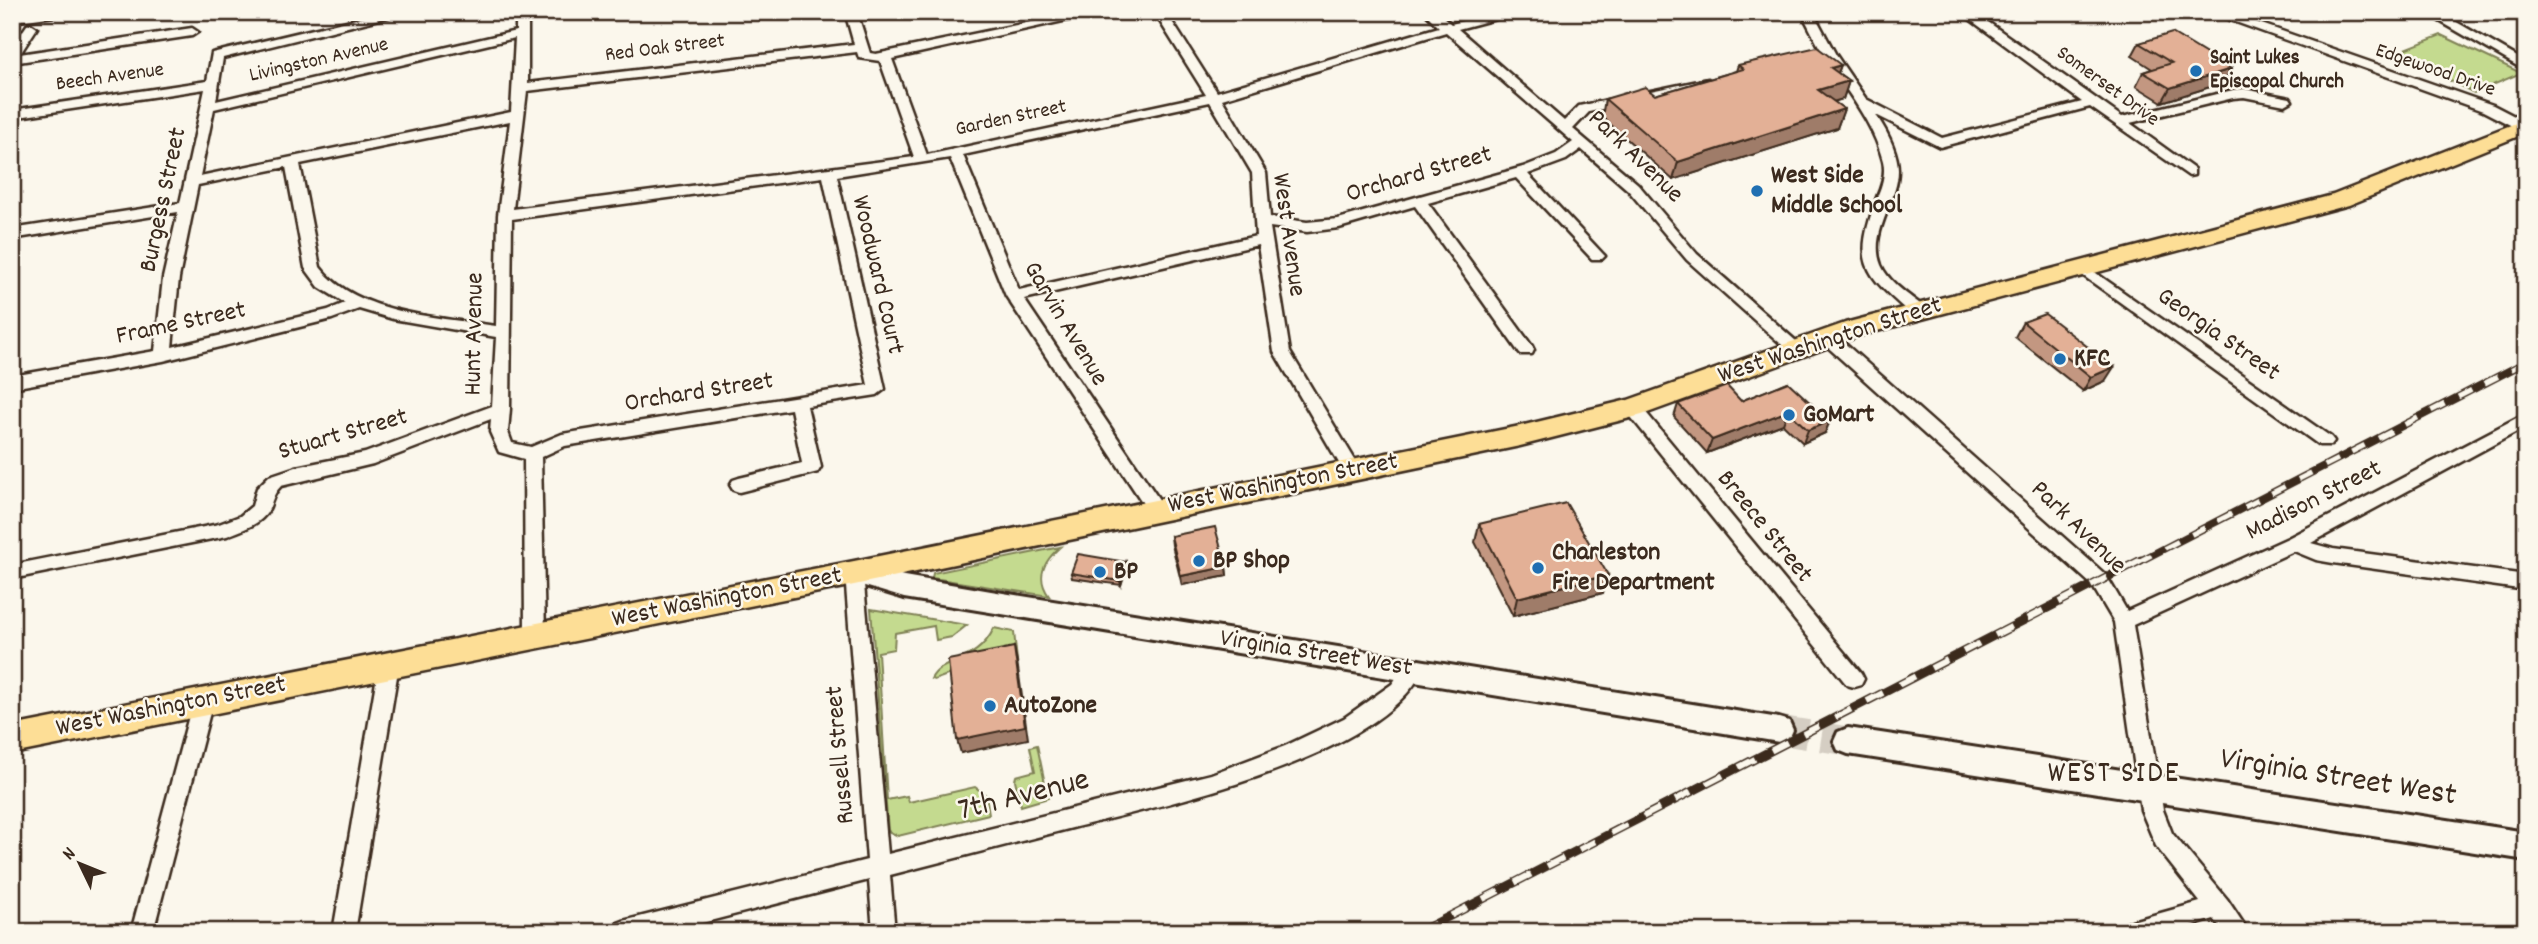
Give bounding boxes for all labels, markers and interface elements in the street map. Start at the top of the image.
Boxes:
street label: Red Oak Street [603,27,727,71]
street label: Livingston Avenue [247,30,391,92]
street label: Edgewood Drive [2371,36,2499,106]
street label: Somerset Drive [2049,39,2165,135]
place label: Saint Lukes Episcopal Church [2210,44,2344,98]
street label: Beech Avenue [54,56,166,100]
marker: Saint Lukes Episcopal Church [2188,63,2204,79]
street label: Garden Street [953,93,1070,145]
street label: Park Avenue [1578,102,1692,212]
street label: Burgess Street [131,124,197,276]
street label: Orchard Street [1342,136,1497,213]
place label: West Side Middle School [1771,158,1903,225]
street label: West Avenue [1261,171,1315,299]
marker: West Side Middle School [1749,183,1765,199]
street label: Woodward Court [841,192,913,358]
street label: Garvin Avenue [1013,255,1117,393]
street label: Hunt Avenue [455,272,495,396]
street label: Georgia Street [2149,279,2288,391]
street label: West Washington Street [1713,287,1947,395]
street label: Frame Street [113,292,250,356]
place label: KFC [2074,341,2111,378]
marker: KFC [2052,351,2068,367]
street label: Orchard Street [622,363,776,423]
place label: GoMart [1803,397,1875,434]
street label: Stuart Street [274,399,412,471]
marker: GoMart [1781,407,1797,423]
street label: West Washington Street [1165,444,1401,524]
street label: Madison Street [2240,451,2389,551]
street label: Breece Street [1707,463,1821,592]
street label: Park Avenue [2021,473,2135,583]
place label: Charleston Fire Department [1552,535,1715,602]
place label: BP Shop [1213,543,1290,580]
marker: BP Shop [1191,553,1207,569]
place label: BP [1114,554,1138,591]
street label: West Washington Street [609,558,845,638]
marker: Charleston Fire Department [1530,560,1546,576]
marker: BP [1092,564,1108,580]
street label: Virginia Street West [1217,621,1415,688]
street label: West Washington Street [53,667,289,747]
street label: Russell Street [816,684,865,826]
place label: AutoZone [1004,688,1097,725]
marker: AutoZone [982,698,998,714]
street label: Virginia Street West [2216,738,2460,820]
district label: WEST SIDE [2048,754,2180,797]
street label: 7th Avenue [954,759,1094,835]
north arrow [46,828,116,898]
text: N [57,842,83,867]

